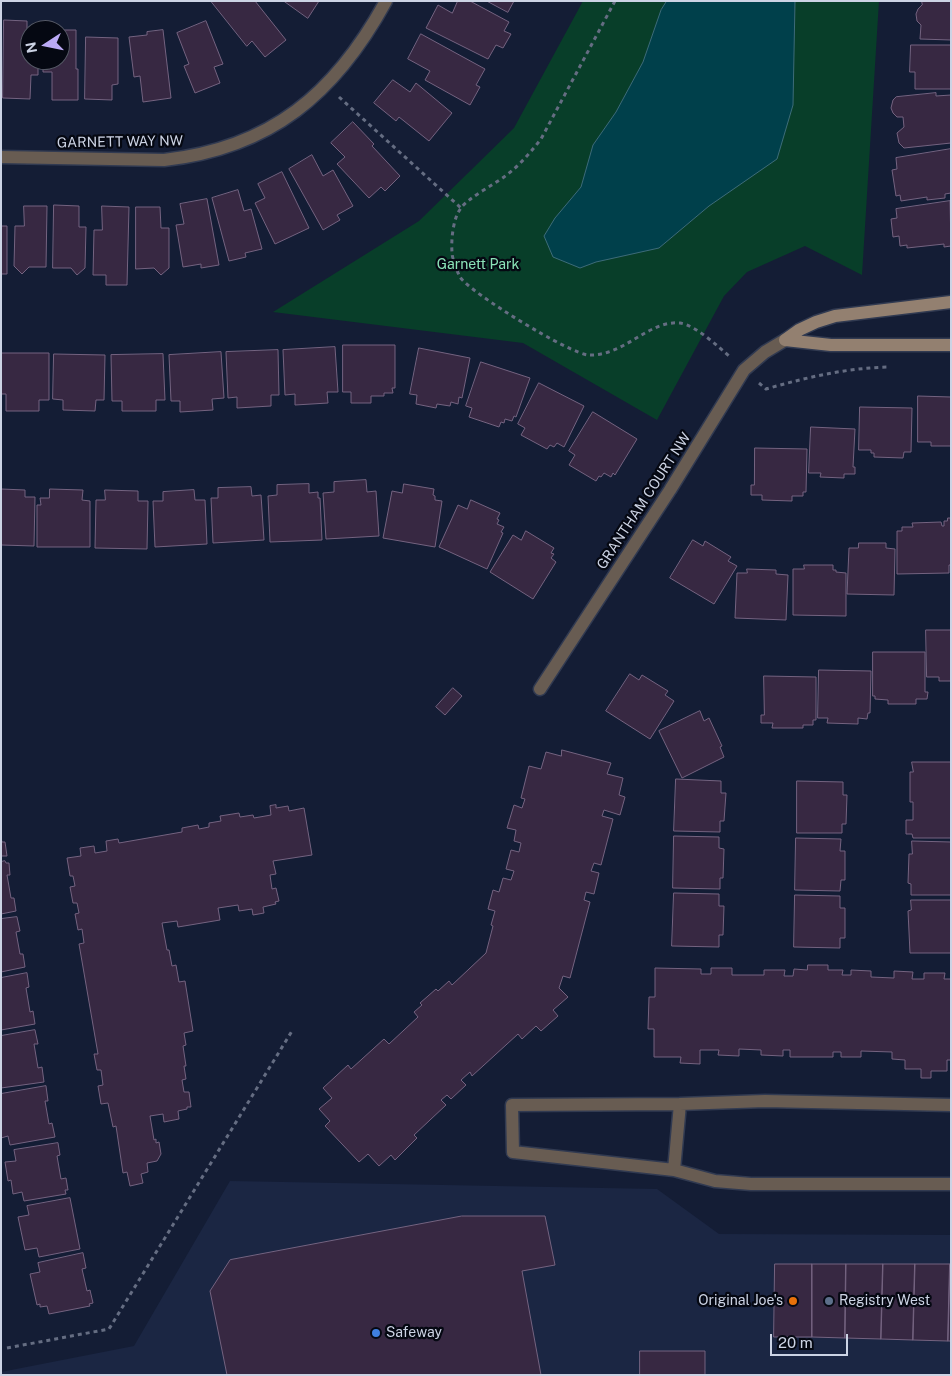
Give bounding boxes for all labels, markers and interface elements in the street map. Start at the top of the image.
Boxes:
north arrow [20,20,70,70]
text: N [22,41,40,55]
street label: GARNETT WAY NW [57,133,183,151]
park label: Garnett Park [437,257,519,273]
street label: GRANTHAM COURT NW [594,430,694,572]
place label: Original Joe's [698,1293,783,1309]
place label: Registry West [839,1293,930,1309]
marker: Original Joe's [787,1295,799,1307]
marker: Registry West [823,1295,835,1307]
scale bar [772,1324,850,1356]
place label: Safeway [386,1325,442,1341]
marker: Safeway [370,1327,382,1339]
text: 20 m [778,1334,813,1351]

